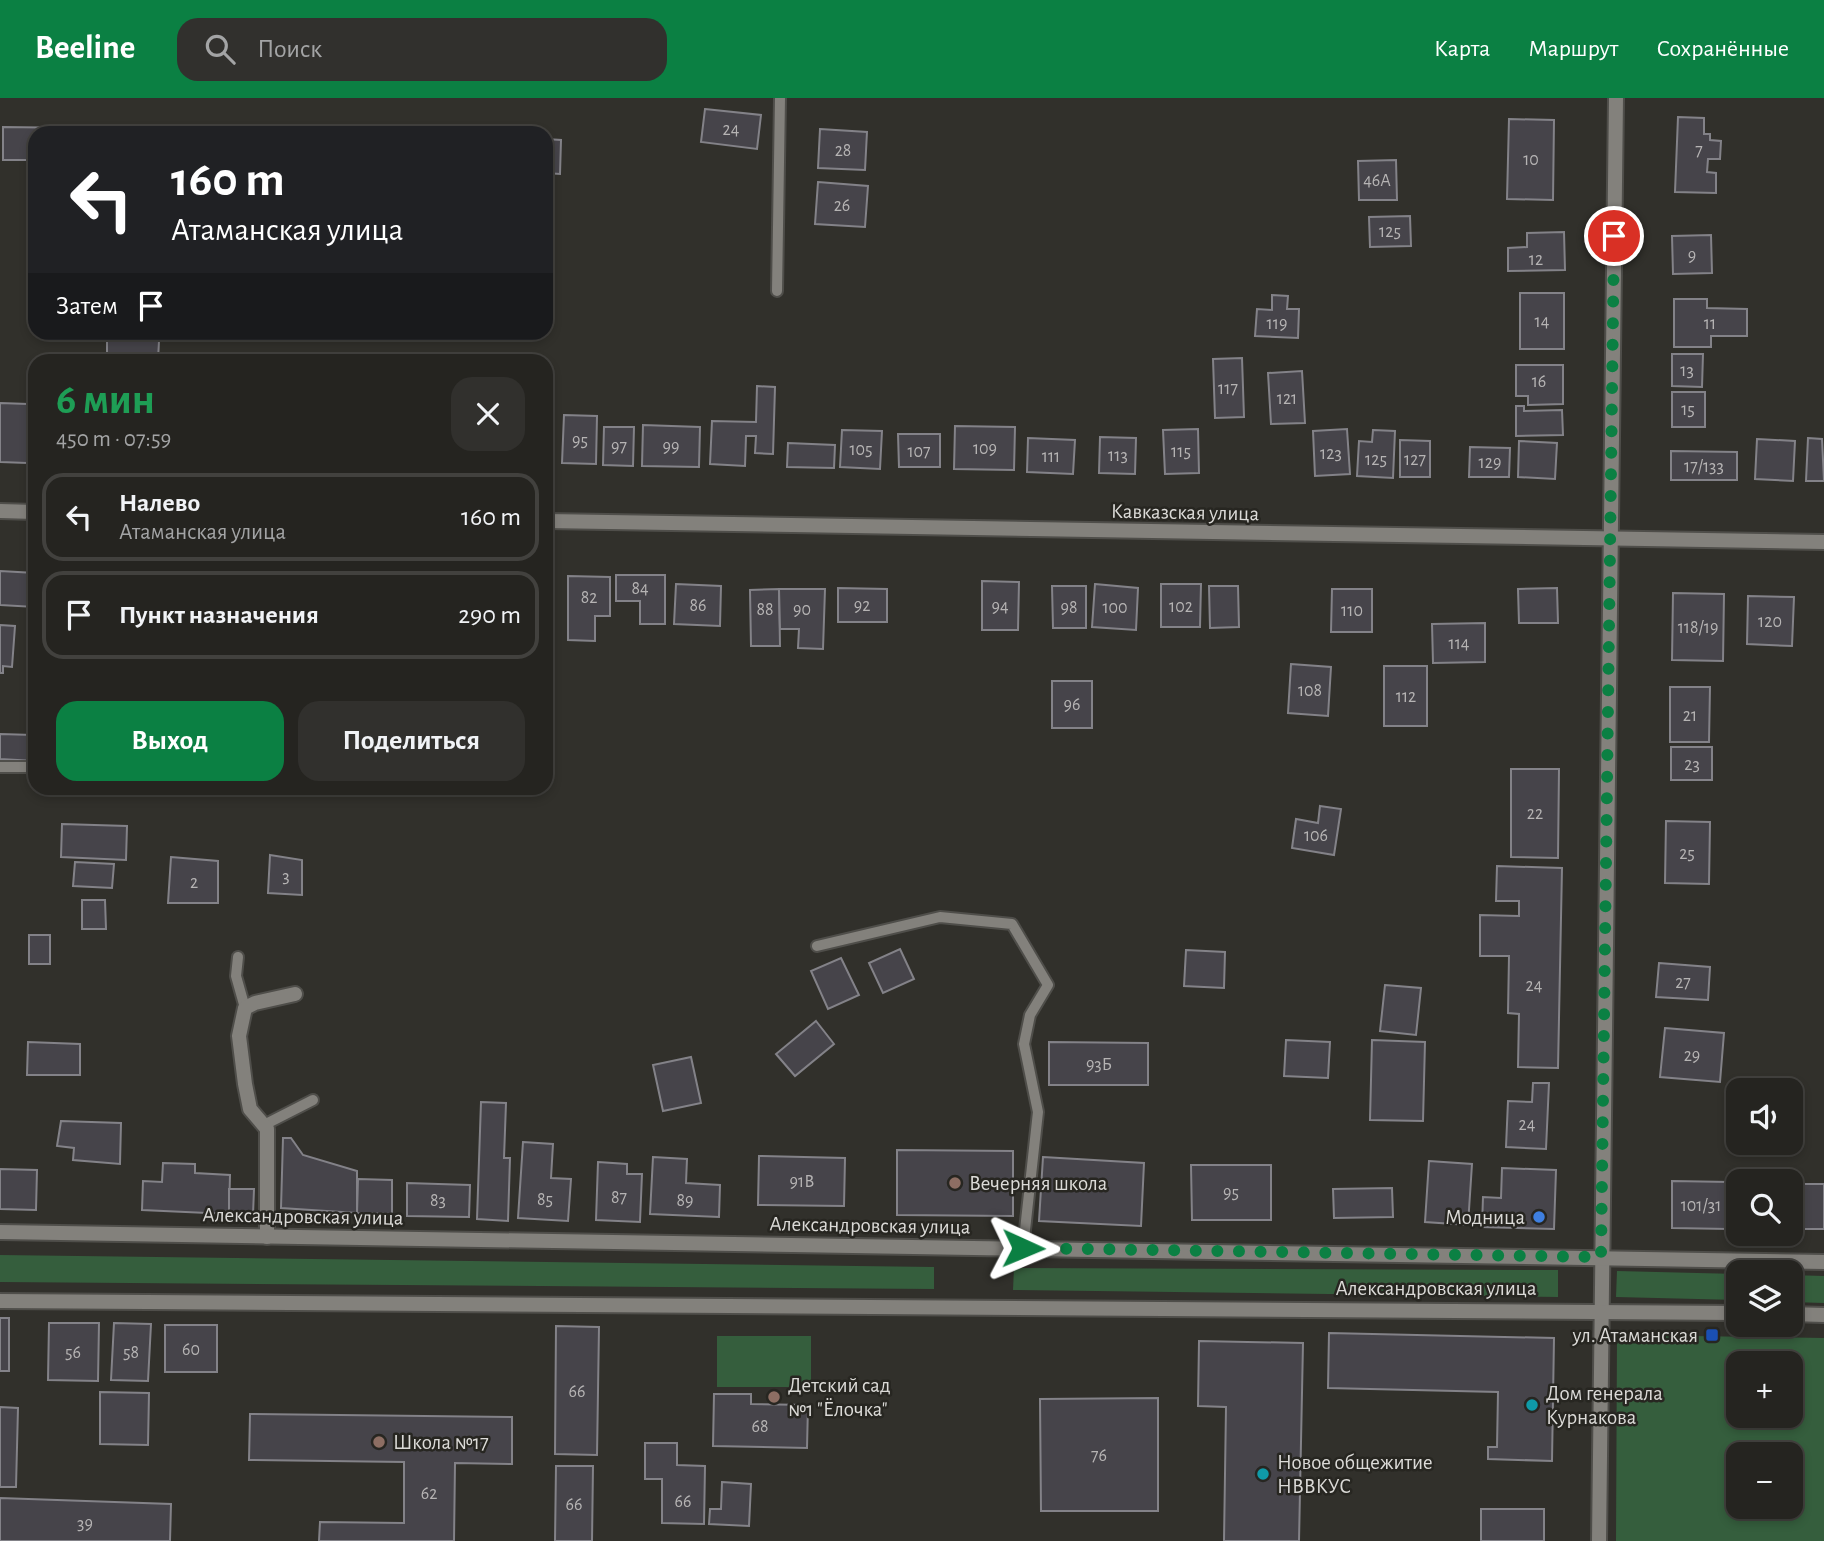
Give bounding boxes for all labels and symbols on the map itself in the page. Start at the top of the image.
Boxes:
house number: 24 [723,121,740,139]
house number: 28 [835,142,851,160]
house number: 7 [1695,142,1703,160]
house number: 10 [1523,151,1539,169]
house number: 46А [1363,172,1391,190]
house number: 26 [834,197,850,215]
pin [1584,206,1644,266]
house number: 125 [1379,223,1401,241]
house number: 9 [1688,247,1696,265]
house number: 12 [1529,251,1543,269]
house number: 14 [1535,313,1550,331]
house number: 119 [1267,315,1287,333]
house number: 11 [1704,315,1716,333]
house number: 13 [1680,362,1694,380]
house number: 16 [1532,373,1546,391]
house number: 117 [1218,380,1238,398]
house number: 121 [1277,390,1297,408]
house number: 15 [1681,401,1695,419]
house number: 95 [572,432,588,450]
house number: 97 [611,438,627,456]
house number: 99 [663,438,679,456]
house number: 109 [973,440,997,458]
house number: 105 [849,441,873,459]
house number: 107 [907,443,931,461]
house number: 115 [1171,443,1191,461]
house number: 123 [1320,445,1342,463]
house number: 113 [1108,447,1128,465]
house number: 111 [1042,448,1060,466]
house number: 125 [1365,451,1387,469]
house number: 127 [1404,451,1426,469]
house number: 129 [1479,454,1501,472]
house number: 17/133 [1684,458,1724,476]
street label: Кавказская улица [1111,501,1260,524]
house number: 84 [631,580,649,598]
house number: 82 [581,589,597,607]
house number: 86 [690,597,707,615]
house number: 92 [854,597,870,615]
house number: 94 [991,598,1009,616]
house number: 102 [1169,598,1193,616]
house number: 98 [1061,599,1078,617]
house number: 100 [1102,599,1128,617]
house number: 88 [756,601,774,619]
house number: 90 [793,601,811,619]
house number: 110 [1341,602,1363,620]
house number: 120 [1758,613,1782,631]
house number: 118/19 [1678,619,1718,637]
house number: 114 [1448,635,1470,653]
house number: 108 [1298,682,1322,700]
house number: 112 [1396,688,1416,706]
house number: 96 [1064,696,1080,714]
house number: 21 [1683,707,1697,725]
house number: 23 [1684,756,1700,774]
house number: 22 [1527,805,1543,823]
house number: 106 [1304,827,1328,845]
house number: 25 [1679,845,1695,863]
house number: 3 [282,868,290,886]
house number: 2 [190,874,198,892]
house number: 27 [1675,974,1691,992]
house number: 24 [1526,977,1543,995]
house number: 29 [1684,1047,1700,1065]
house number: 93Б [1086,1056,1112,1074]
house number: 24 [1519,1116,1536,1134]
house number: 91В [790,1173,814,1191]
place label: Вечерняя школа [969,1173,1108,1194]
marker: Вечерняя школа [947,1175,963,1191]
house number: 95 [1223,1184,1239,1202]
house number: 87 [611,1189,627,1207]
house number: 85 [537,1191,553,1209]
house number: 83 [430,1192,446,1210]
house number: 89 [677,1192,694,1210]
house number: 101/31 [1681,1197,1721,1215]
street label: Александровская улица [202,1204,404,1229]
place label: Модница [1445,1207,1525,1228]
marker: Модница [1531,1209,1547,1225]
position arrow [986,1211,1060,1285]
street label: Александровская улица [769,1213,971,1238]
street label: Александровская улица [1335,1278,1537,1299]
place label: ул. Атаманская [1571,1325,1698,1346]
marker: ул. Атаманская [1704,1327,1720,1343]
house number: 60 [182,1341,200,1359]
house number: 56 [65,1344,81,1362]
house number: 58 [123,1344,139,1362]
place label: Детский сад №1 "Ёлочка" [788,1375,891,1420]
house number: 66 [569,1383,585,1401]
place label: Дом генерала Курнакова [1546,1383,1663,1428]
marker: Детский сад №1 "Ёлочка" [766,1389,782,1405]
marker: Дом генерала Курнакова [1524,1397,1540,1413]
house number: 68 [752,1418,769,1436]
place label: Школа №17 [393,1432,489,1453]
marker: Школа №17 [371,1434,387,1450]
house number: 76 [1091,1447,1107,1465]
place label: Новое общежитие НВВКУС [1277,1452,1433,1497]
marker: Новое общежитие НВВКУС [1255,1466,1271,1482]
house number: 62 [421,1485,437,1503]
house number: 66 [675,1493,691,1511]
house number: 66 [566,1496,582,1514]
house number: 39 [77,1515,93,1533]

